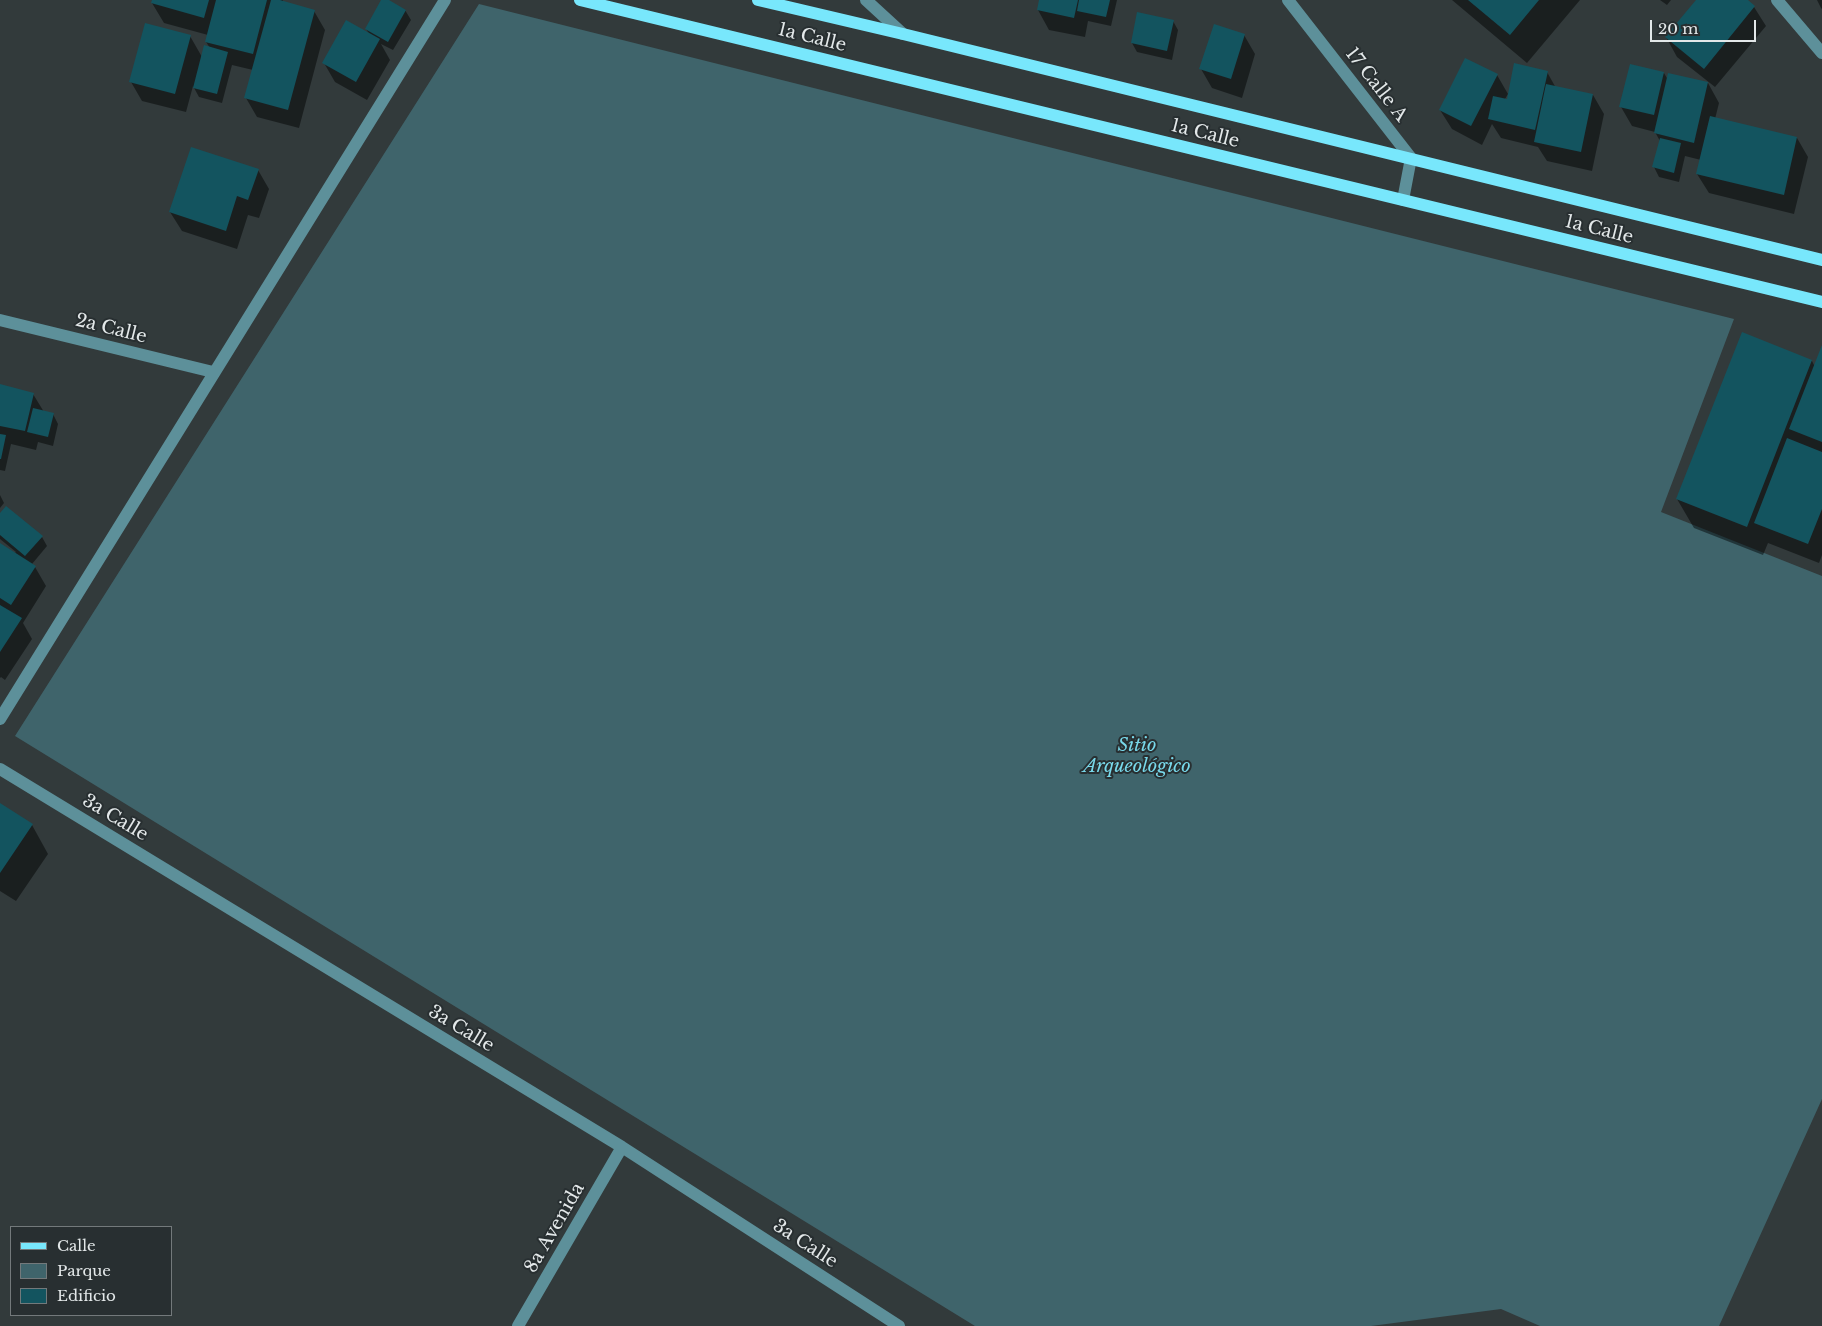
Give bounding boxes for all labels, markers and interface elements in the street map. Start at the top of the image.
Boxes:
scale bar [1652,10,1758,42]
street label: 1a Calle [776,19,848,57]
text: 20 m [1658,19,1698,38]
street label: 17 Calle A [1340,44,1412,126]
street label: 1a Calle [1169,115,1241,153]
street label: 1a Calle [1563,211,1635,249]
street label: 2a Calle [73,310,149,348]
park label: Sitio Arqueológico [1083,735,1191,778]
street label: 3a Calle [78,790,152,846]
street label: 3a Calle [424,1001,498,1057]
street label: 8a Avenida [521,1179,589,1277]
street label: 3a Calle [769,1215,841,1273]
legend [10,1226,172,1316]
text: Calle [57,1236,96,1255]
text: Parque [57,1261,111,1280]
text: Edificio [57,1286,116,1305]

